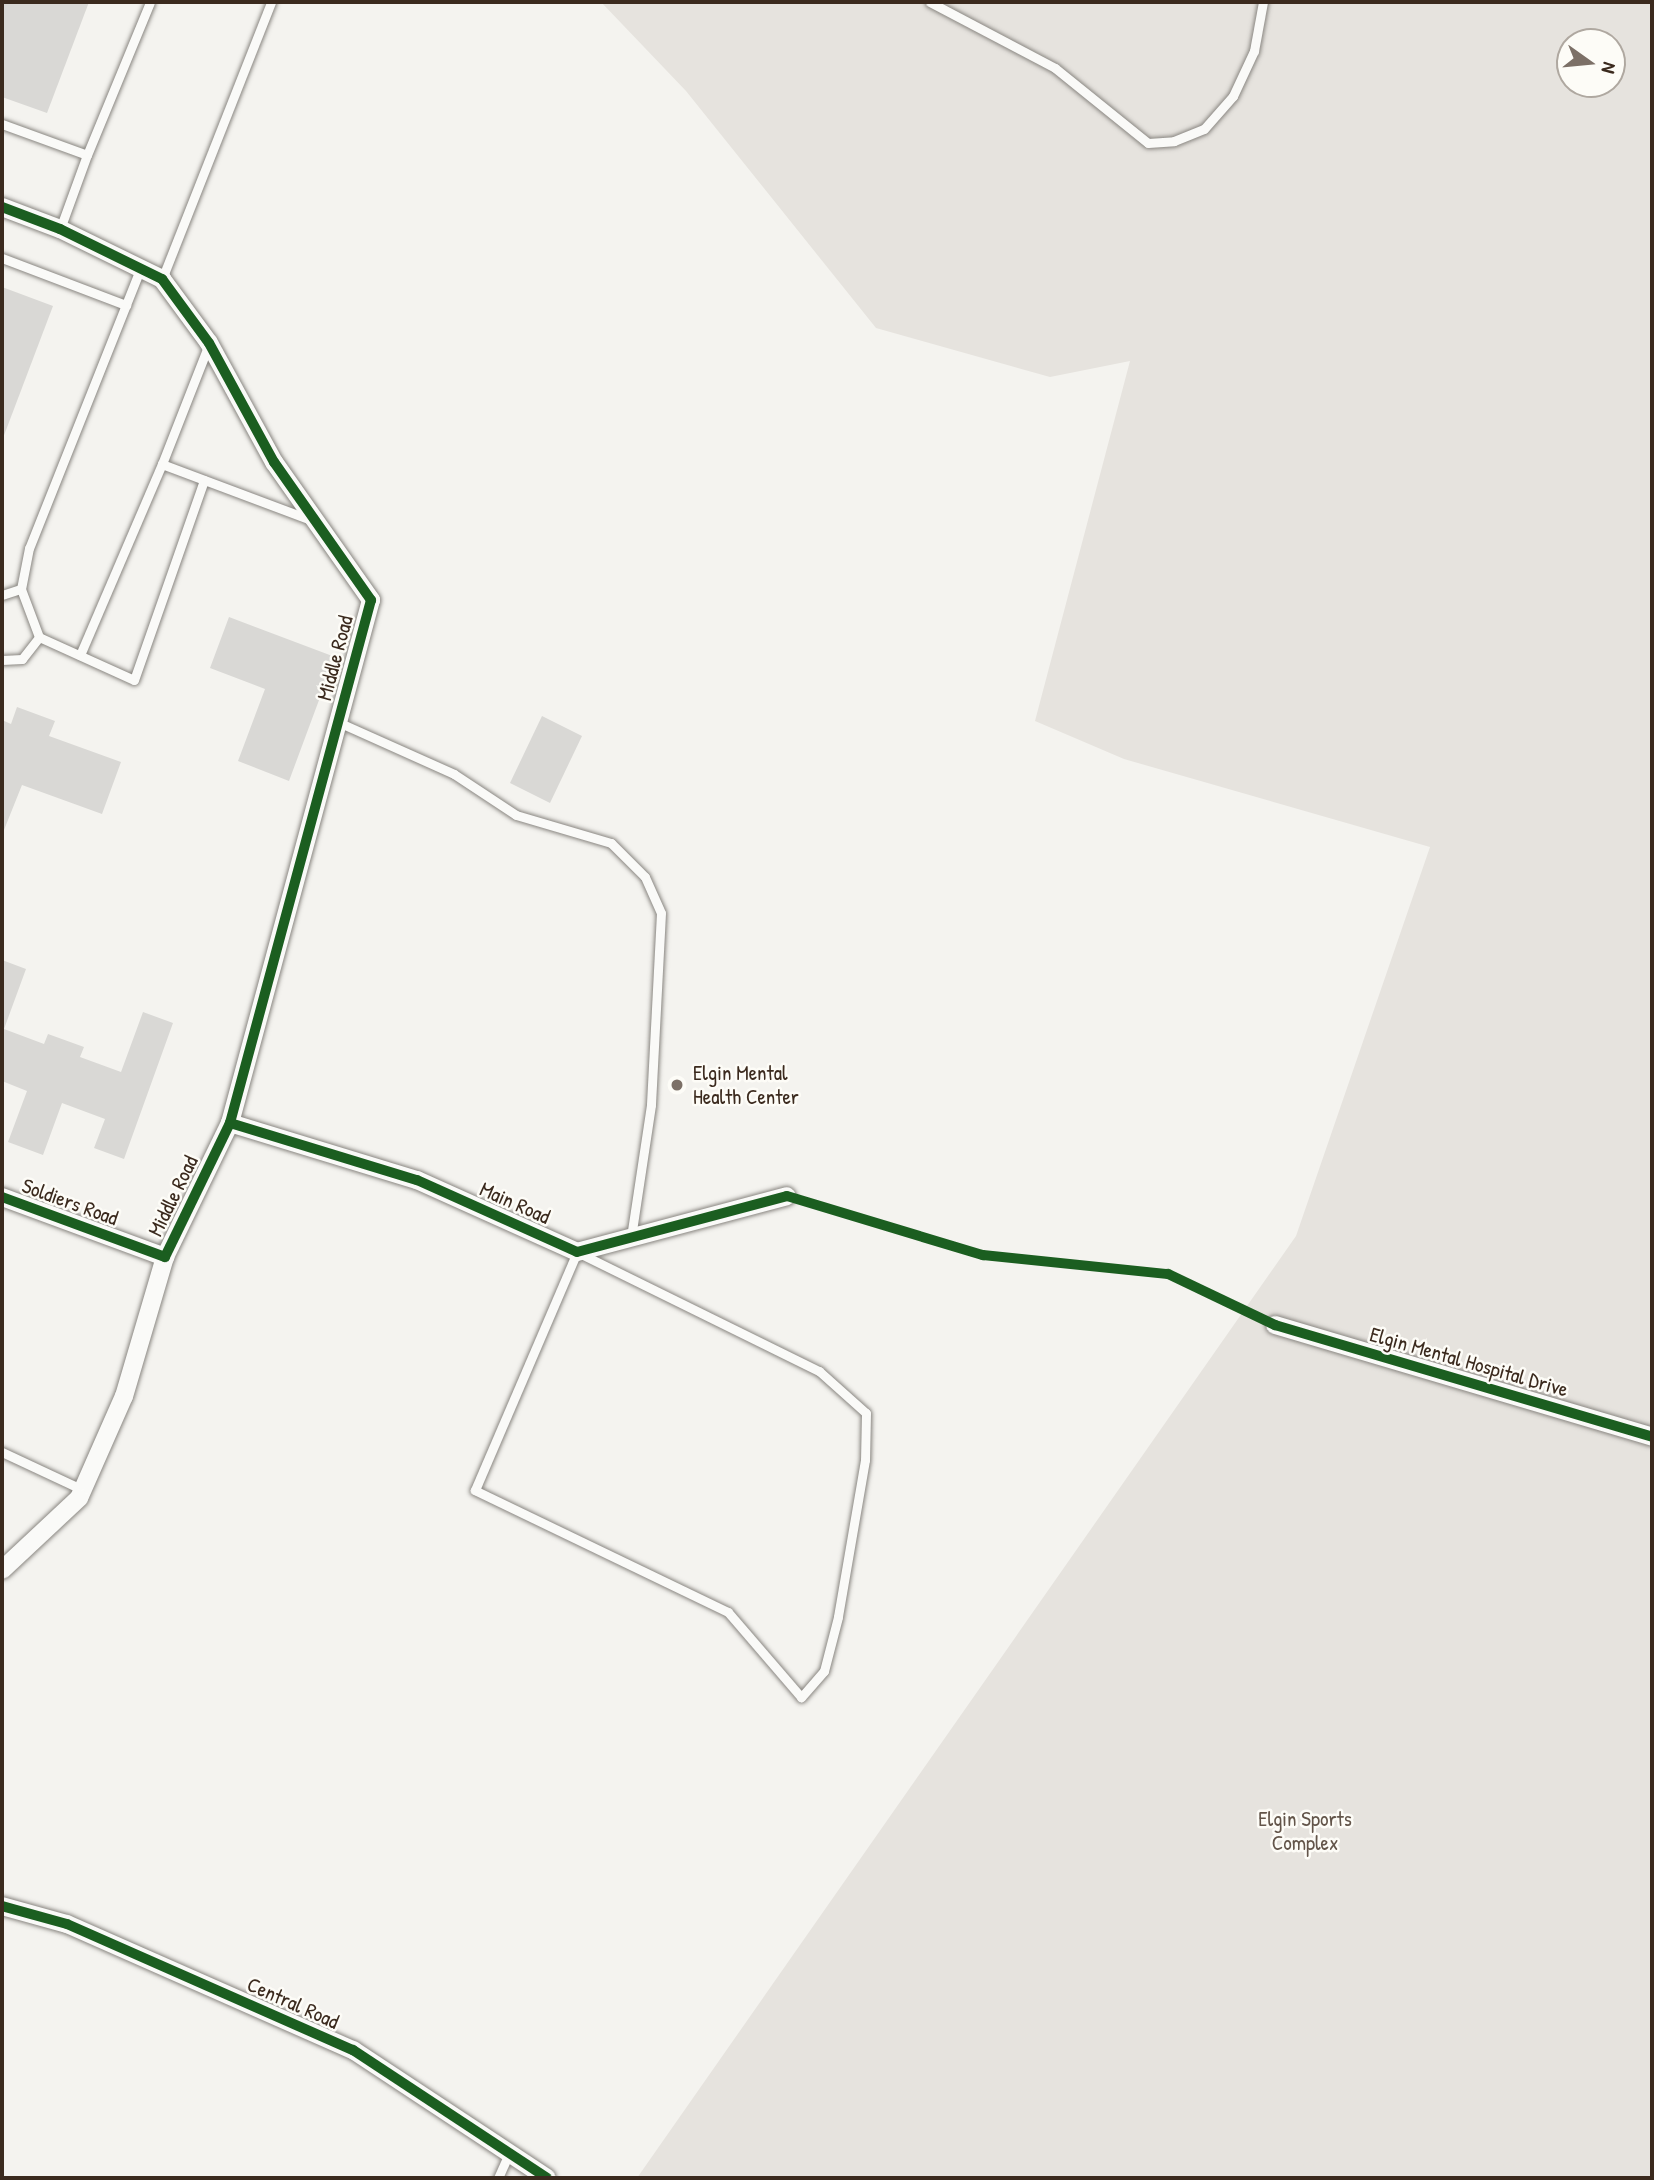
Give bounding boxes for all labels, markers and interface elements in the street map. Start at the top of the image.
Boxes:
north arrow [1556,28,1626,98]
text: N [1595,60,1623,76]
street label: Middle Road [312,613,358,703]
place label: Elgin Mental Health Center [693,1060,799,1110]
marker: Elgin Mental Health Center [667,1075,687,1095]
street label: Middle Road [143,1151,203,1241]
street label: Soldiers Road [19,1173,121,1231]
street label: Main Road [476,1176,554,1230]
street label: Elgin Mental Hospital Drive [1367,1322,1571,1402]
park label: Elgin Sports Complex [1258,1806,1352,1856]
street label: Central Road [243,1972,343,2034]

